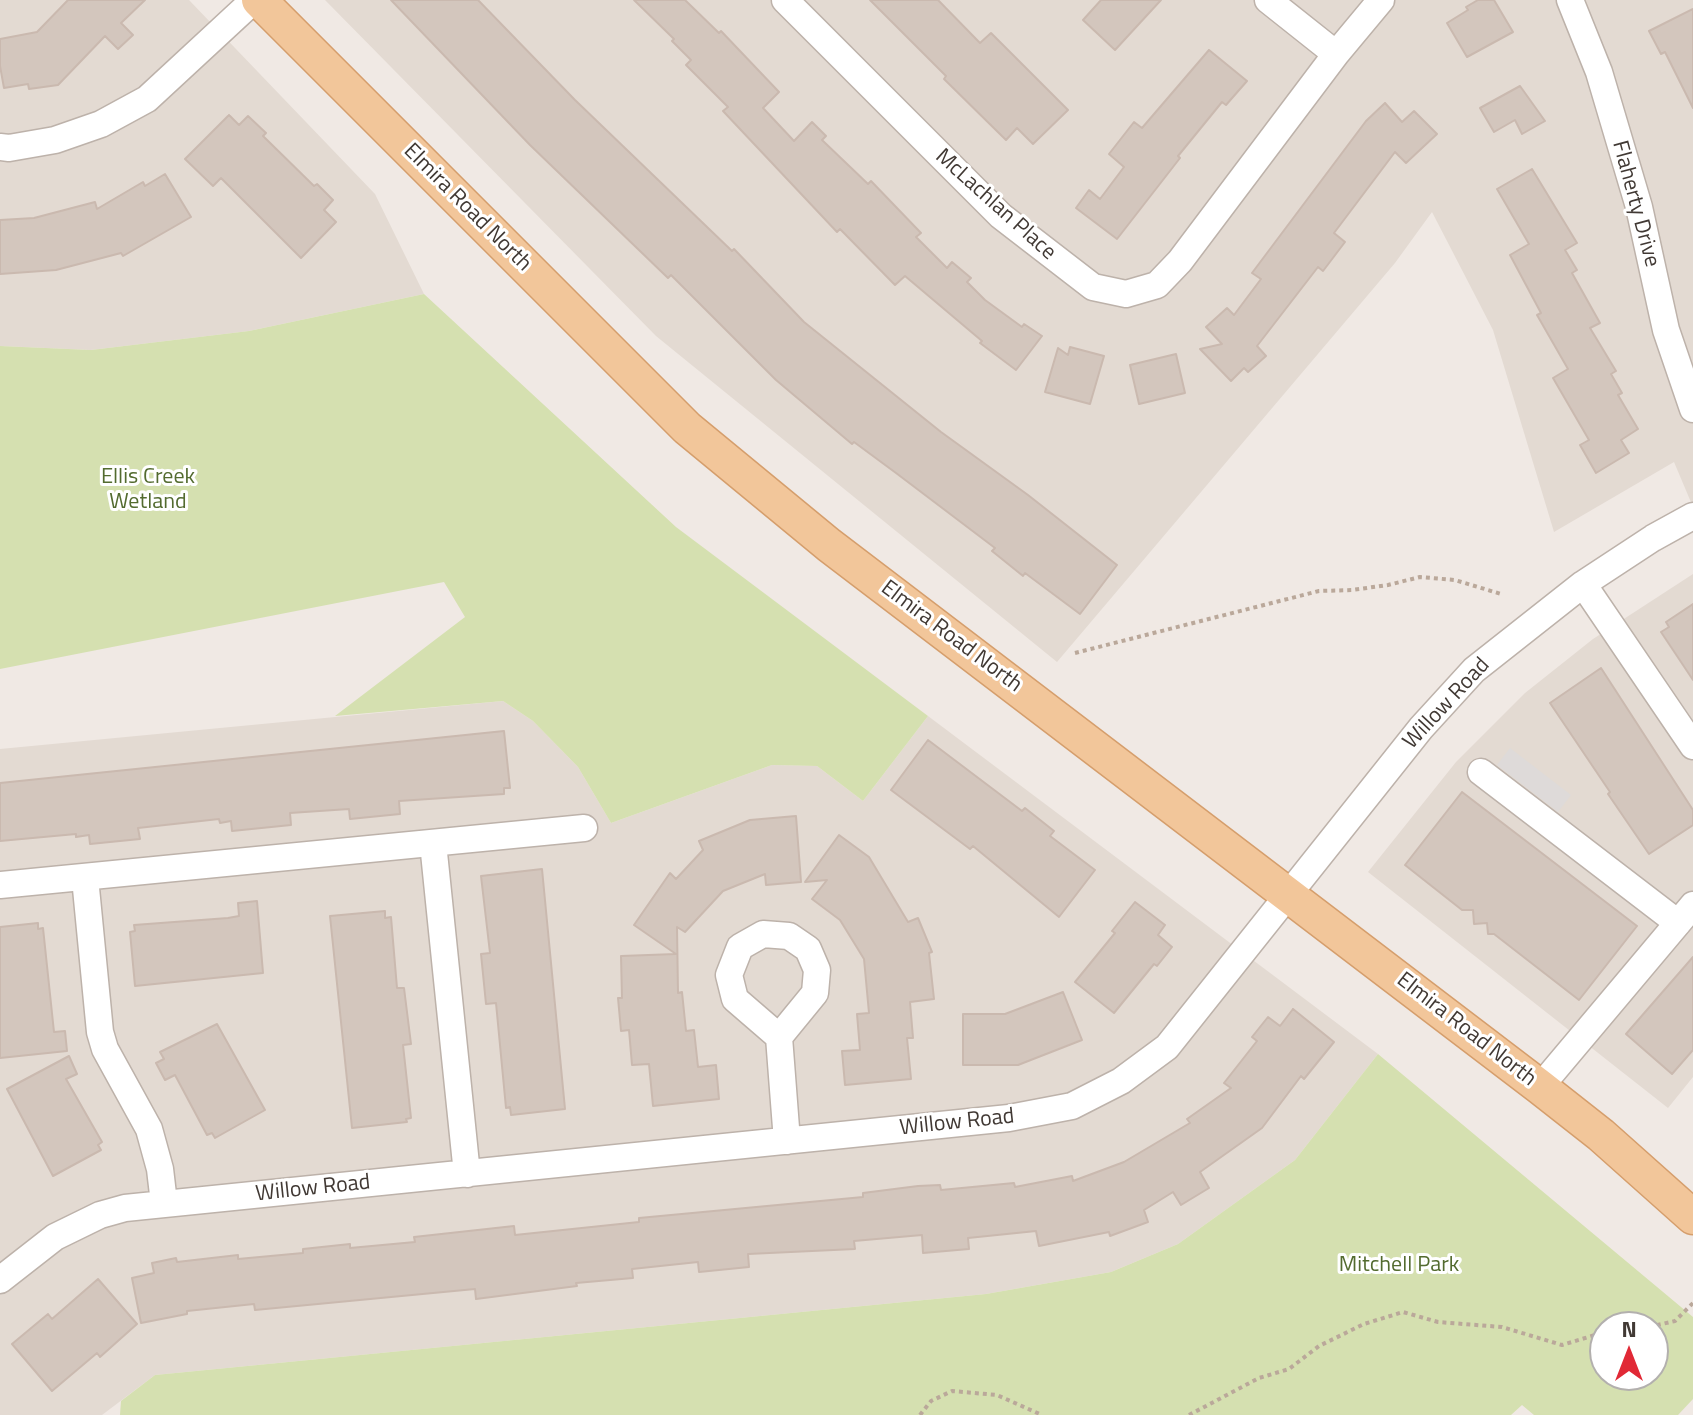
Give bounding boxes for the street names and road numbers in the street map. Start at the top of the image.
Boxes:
street label: Flaherty Drive [1605,138,1665,270]
street label: Elmira Road North [398,139,536,277]
street label: McLachlan Place [929,144,1061,266]
street label: Elmira Road North [875,575,1027,699]
street label: Willow Road [1398,653,1496,755]
street label: Elmira Road North [1391,967,1541,1093]
street label: Willow Road [898,1104,1016,1142]
street label: Willow Road [254,1170,372,1208]

